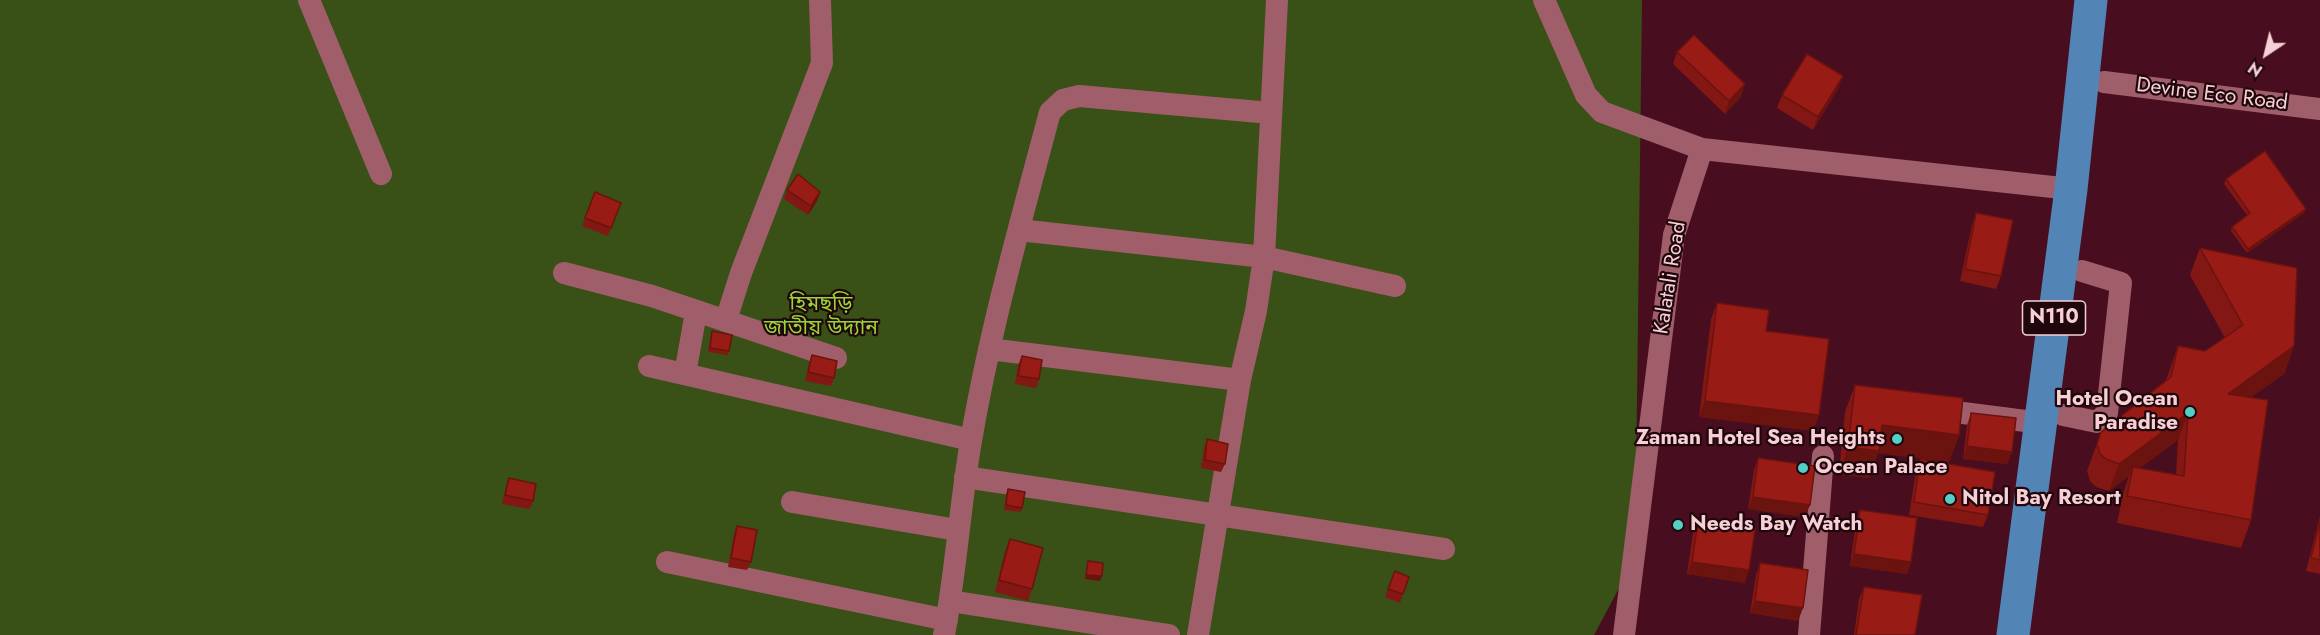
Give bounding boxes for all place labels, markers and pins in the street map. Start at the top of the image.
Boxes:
place label: Hotel Ocean Paradise [2055,387,2178,437]
marker: Hotel Ocean Paradise [2183,405,2197,419]
place label: Zaman Hotel Sea Heights [1636,426,1885,452]
marker: Zaman Hotel Sea Heights [1890,432,1904,446]
place label: Ocean Palace [1815,455,1948,481]
marker: Ocean Palace [1796,461,1810,475]
place label: Nitol Bay Resort [1962,486,2121,512]
marker: Nitol Bay Resort [1943,492,1957,506]
place label: Needs Bay Watch [1690,512,1863,538]
marker: Needs Bay Watch [1671,518,1685,532]

